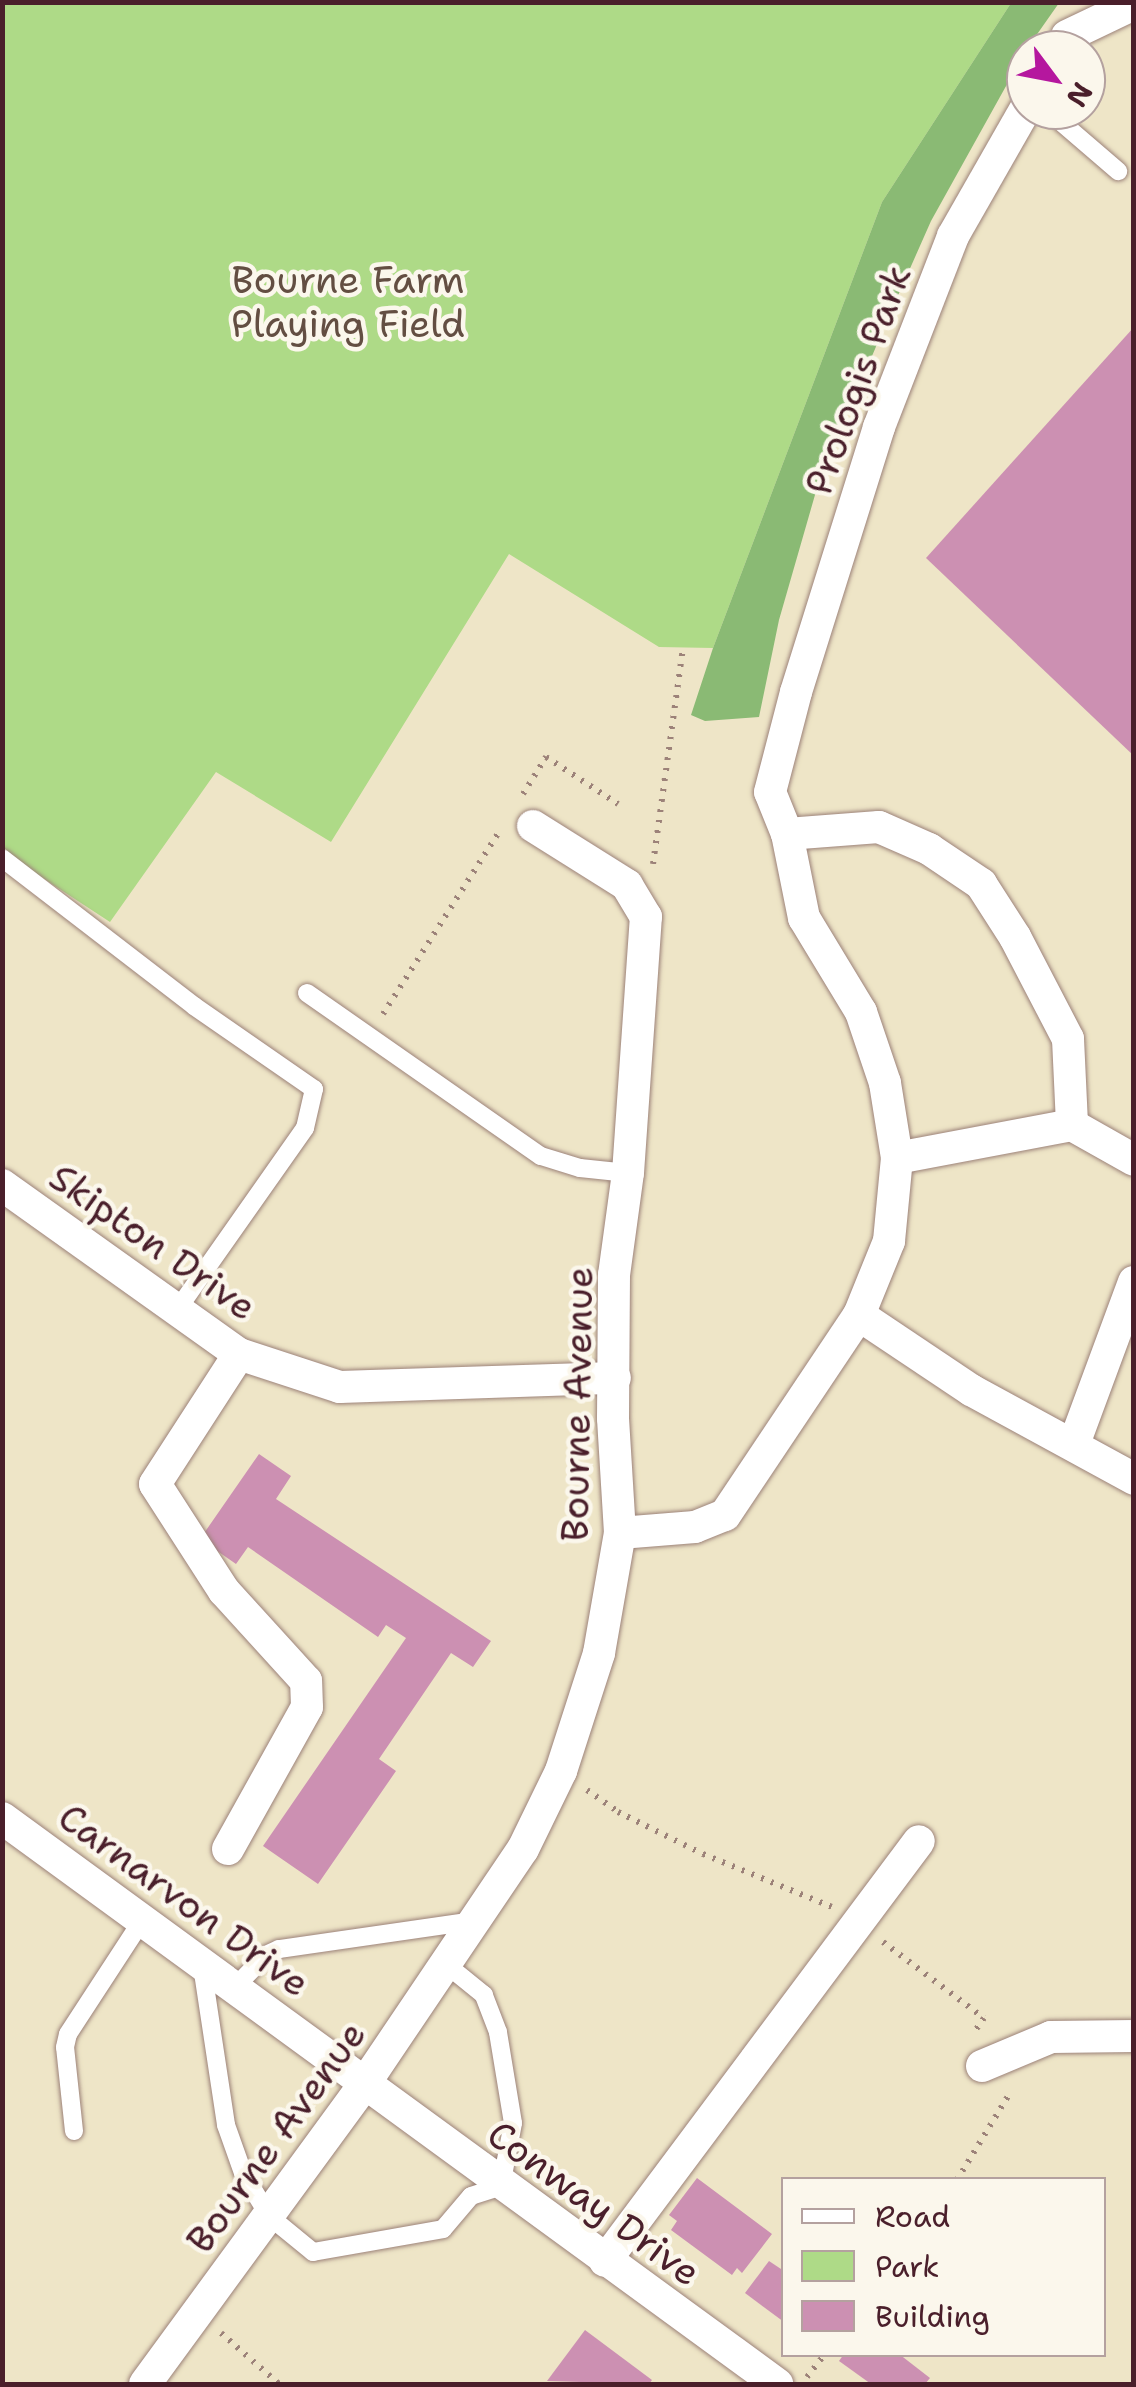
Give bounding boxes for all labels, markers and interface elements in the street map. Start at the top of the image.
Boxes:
north arrow [1006,30,1106,130]
text: N [1058,75,1102,114]
park label: Bourne Farm Playing Field [231,257,465,346]
street label: Prologis Park [795,259,921,501]
street label: Skipton Drive [41,1154,265,1330]
street label: Bourne Avenue [552,1266,602,1542]
street label: Carnarvon Drive [50,1794,318,2006]
street label: Bourne Avenue [177,2012,375,2262]
street label: Conway Drive [479,2111,709,2295]
legend [781,2177,1106,2357]
text: Road [875,2196,950,2237]
text: Park [875,2246,939,2287]
text: Building [875,2296,990,2337]

